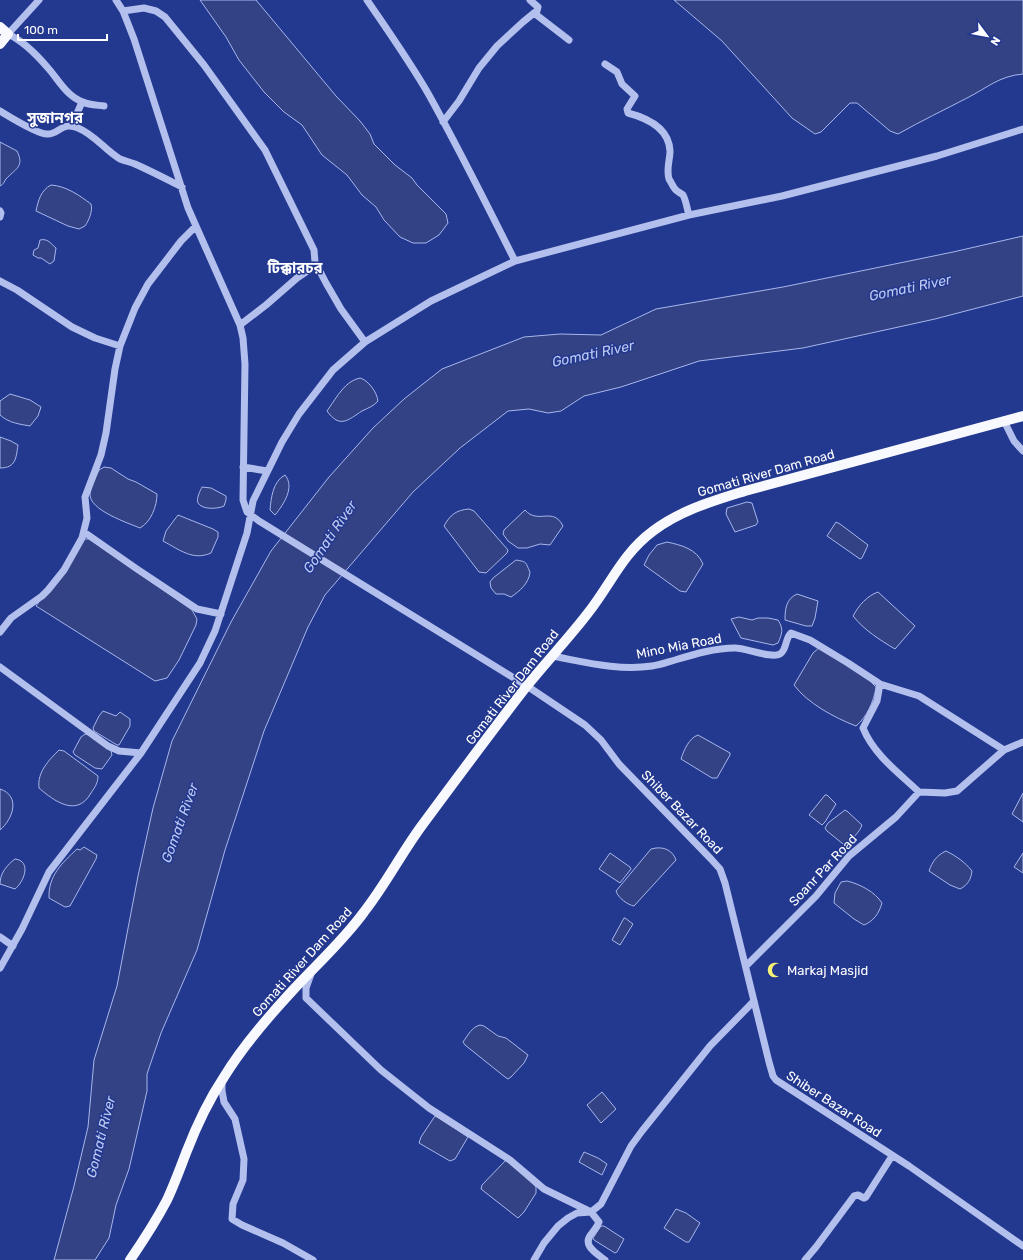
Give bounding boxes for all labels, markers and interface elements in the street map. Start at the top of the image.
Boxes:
scale bar [18,16,107,42]
north arrow [967,16,1007,56]
text: 100 m [24,23,58,37]
text: N [987,34,1003,48]
district label: সুজানগর [26,109,84,128]
district label: টিক্কারচর [266,258,324,277]
water label: Gomati River [867,271,953,305]
water label: Gomati River [550,337,636,371]
street label: Gomati River Dam Road [696,446,836,500]
water label: Gomati River [300,497,361,576]
street label: Gomati River Dam Road [462,627,562,747]
street label: Mino Mia Road [635,630,723,662]
street label: Shiber Bazar Road [638,767,726,857]
water label: Gomati River [158,780,203,865]
street label: Soanr Par Road [786,831,860,909]
street label: Gomati River Dam Road [249,904,355,1020]
mosque icon: Markaj Masjid [766,961,784,979]
place label: Markaj Masjid [787,963,868,978]
street label: Shiber Bazar Road [784,1068,884,1140]
water label: Gomati River [83,1094,120,1180]

